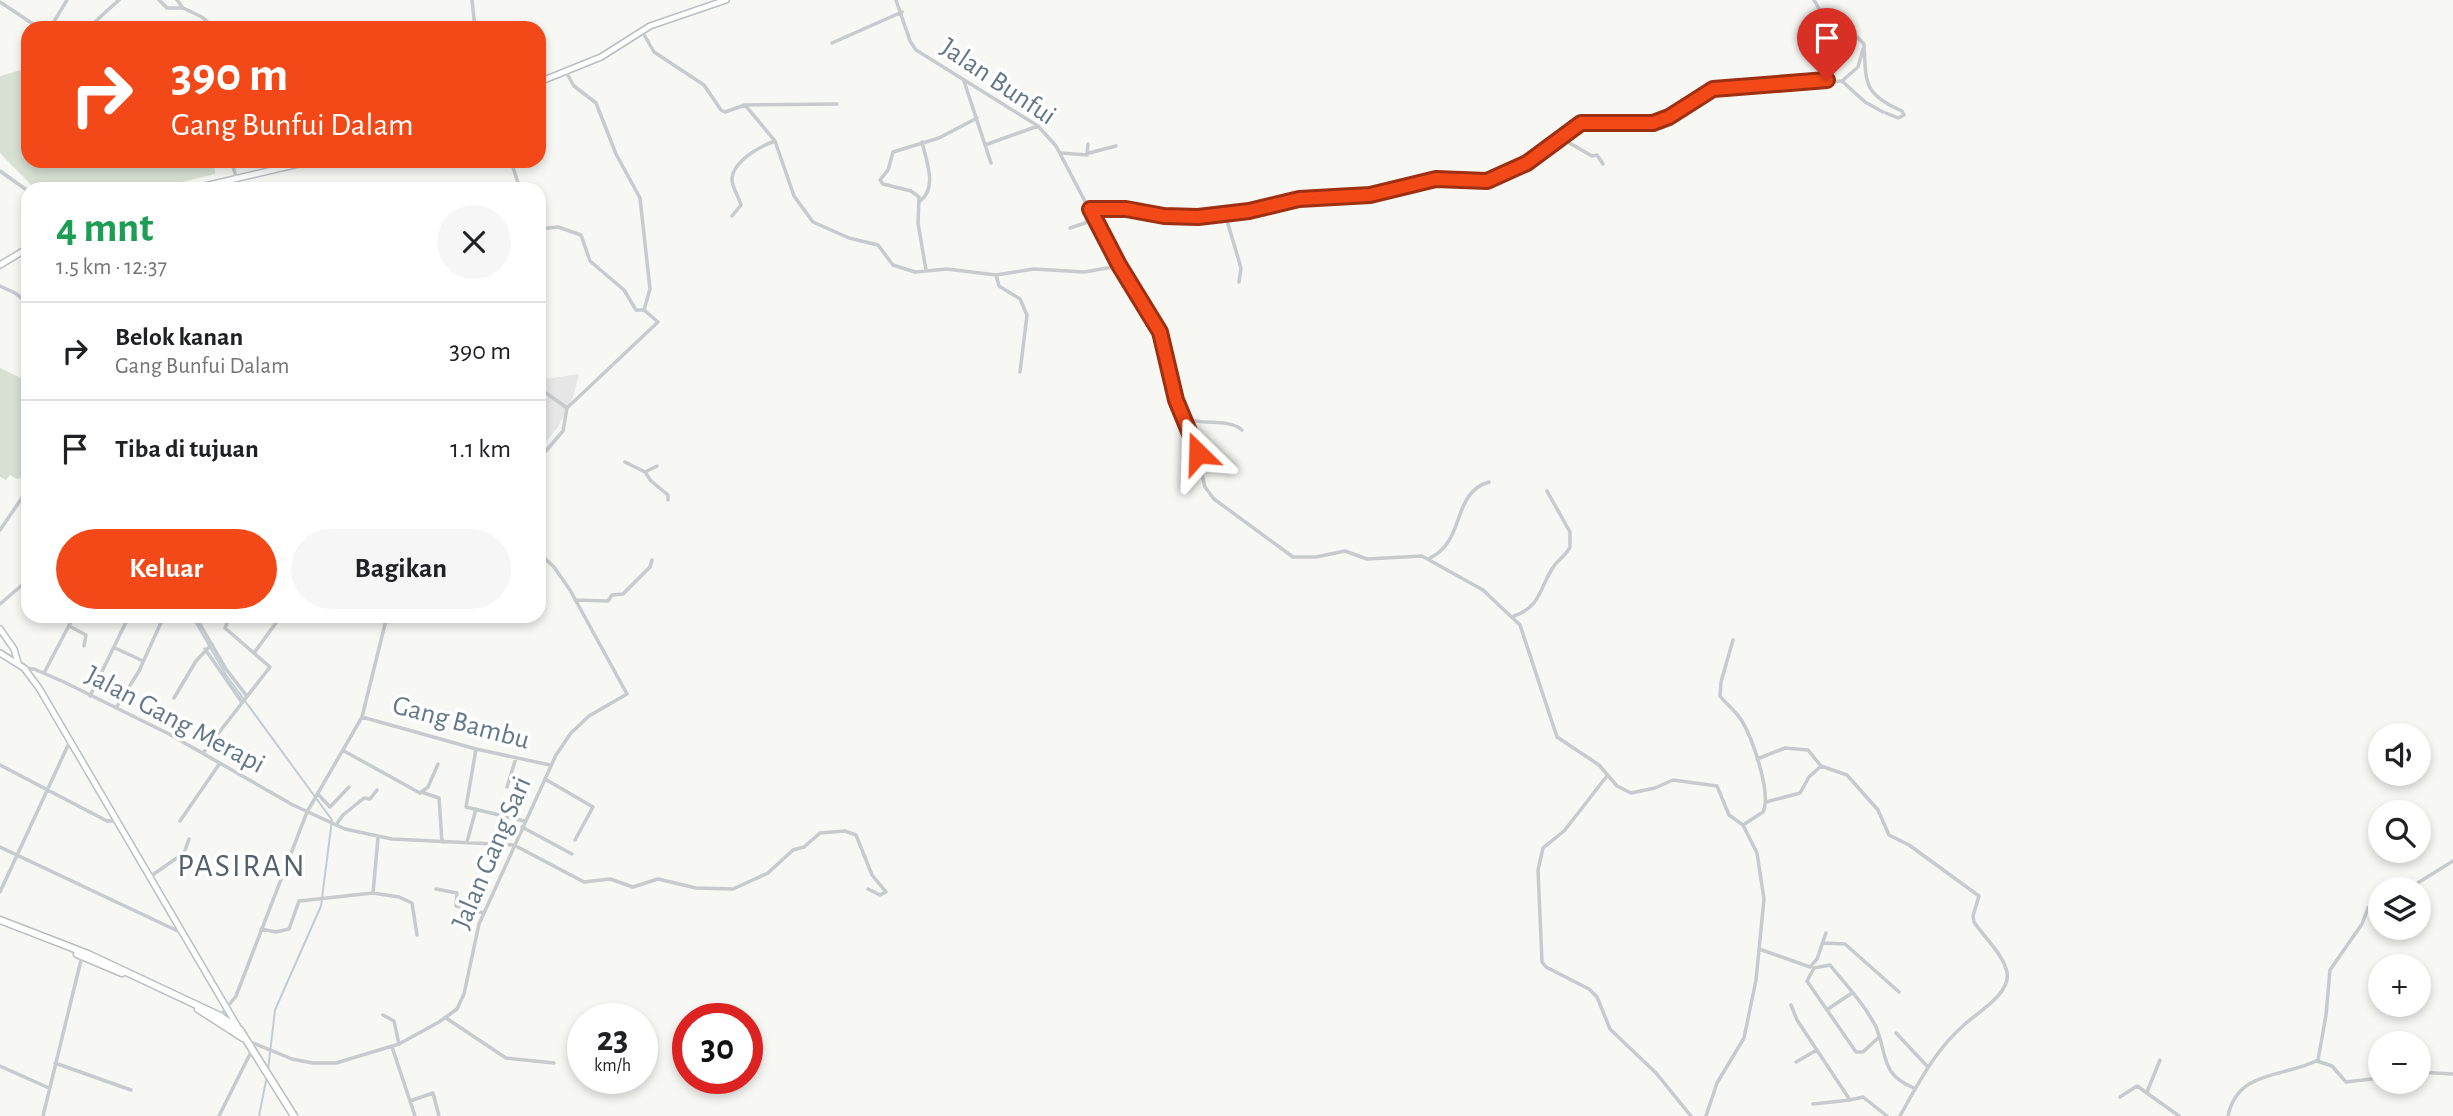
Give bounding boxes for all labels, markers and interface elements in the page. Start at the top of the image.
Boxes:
pin [1797,8,1857,80]
icon: arrive [1808,19,1846,57]
street label: Jalan Bunfui [935,33,1061,131]
icon: right [56,49,147,140]
text: 390 m [171,51,288,100]
text: Gang Bunfui Dalam [171,109,414,141]
button: close [437,205,511,279]
text: 4 mnt [56,207,154,249]
text: 1.5 km · 12:37 [56,256,167,279]
text: Belok kanan [115,324,243,350]
icon: right [56,332,94,370]
text: 390 m [449,338,511,364]
text: Gang Bunfui Dalam [115,355,289,378]
position arrow [1161,416,1235,490]
icon: arrive [56,430,94,468]
text: Tiba di tujuan [115,436,259,462]
text: 1.1 km [450,436,511,462]
button: Keluar [56,529,277,609]
button: Bagikan [291,529,511,609]
street label: Jalan Gang Merapi [81,661,269,779]
street label: Gang Bambu [389,691,533,755]
map controls [2368,723,2431,1094]
button: sound [2368,723,2431,786]
street label: Jalan Gang Sari [447,773,537,933]
button: search [2368,800,2431,863]
district label: PASIRAN [177,850,307,882]
button: layers [2368,877,2431,940]
button: + [2368,954,2431,1017]
speed limit sign: 30 [672,1003,763,1094]
text: 23 [597,1022,628,1057]
button: − [2368,1031,2431,1094]
text: km/h [594,1057,631,1075]

